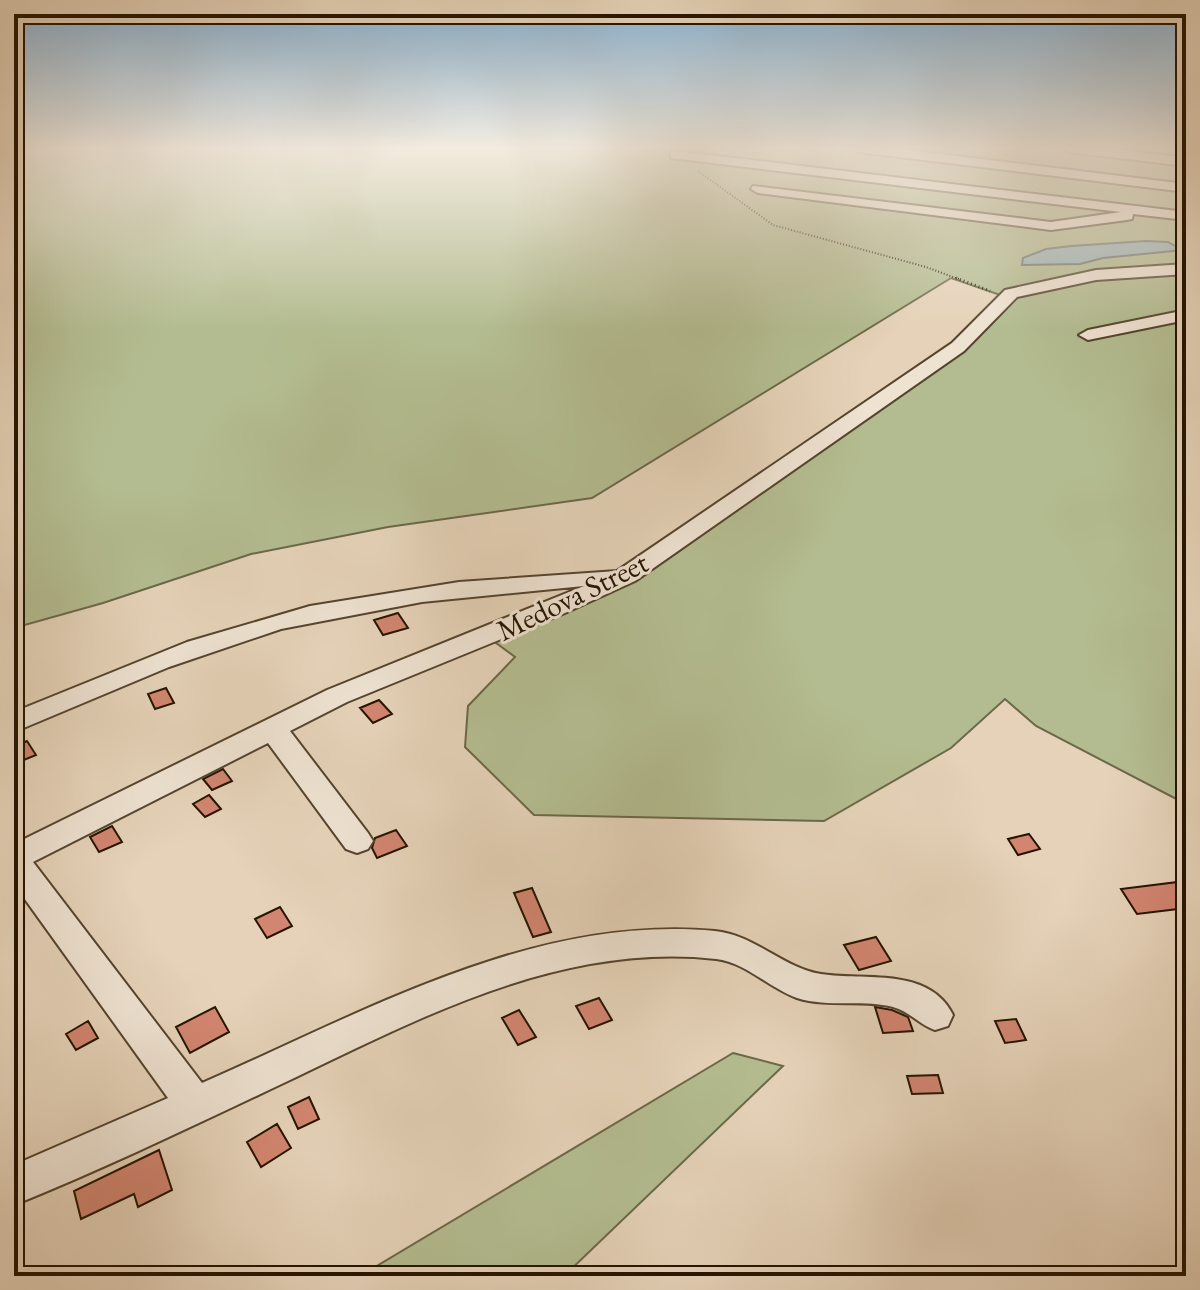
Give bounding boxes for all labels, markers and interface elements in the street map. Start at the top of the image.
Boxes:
street label: Medova Street [490,542,655,649]

